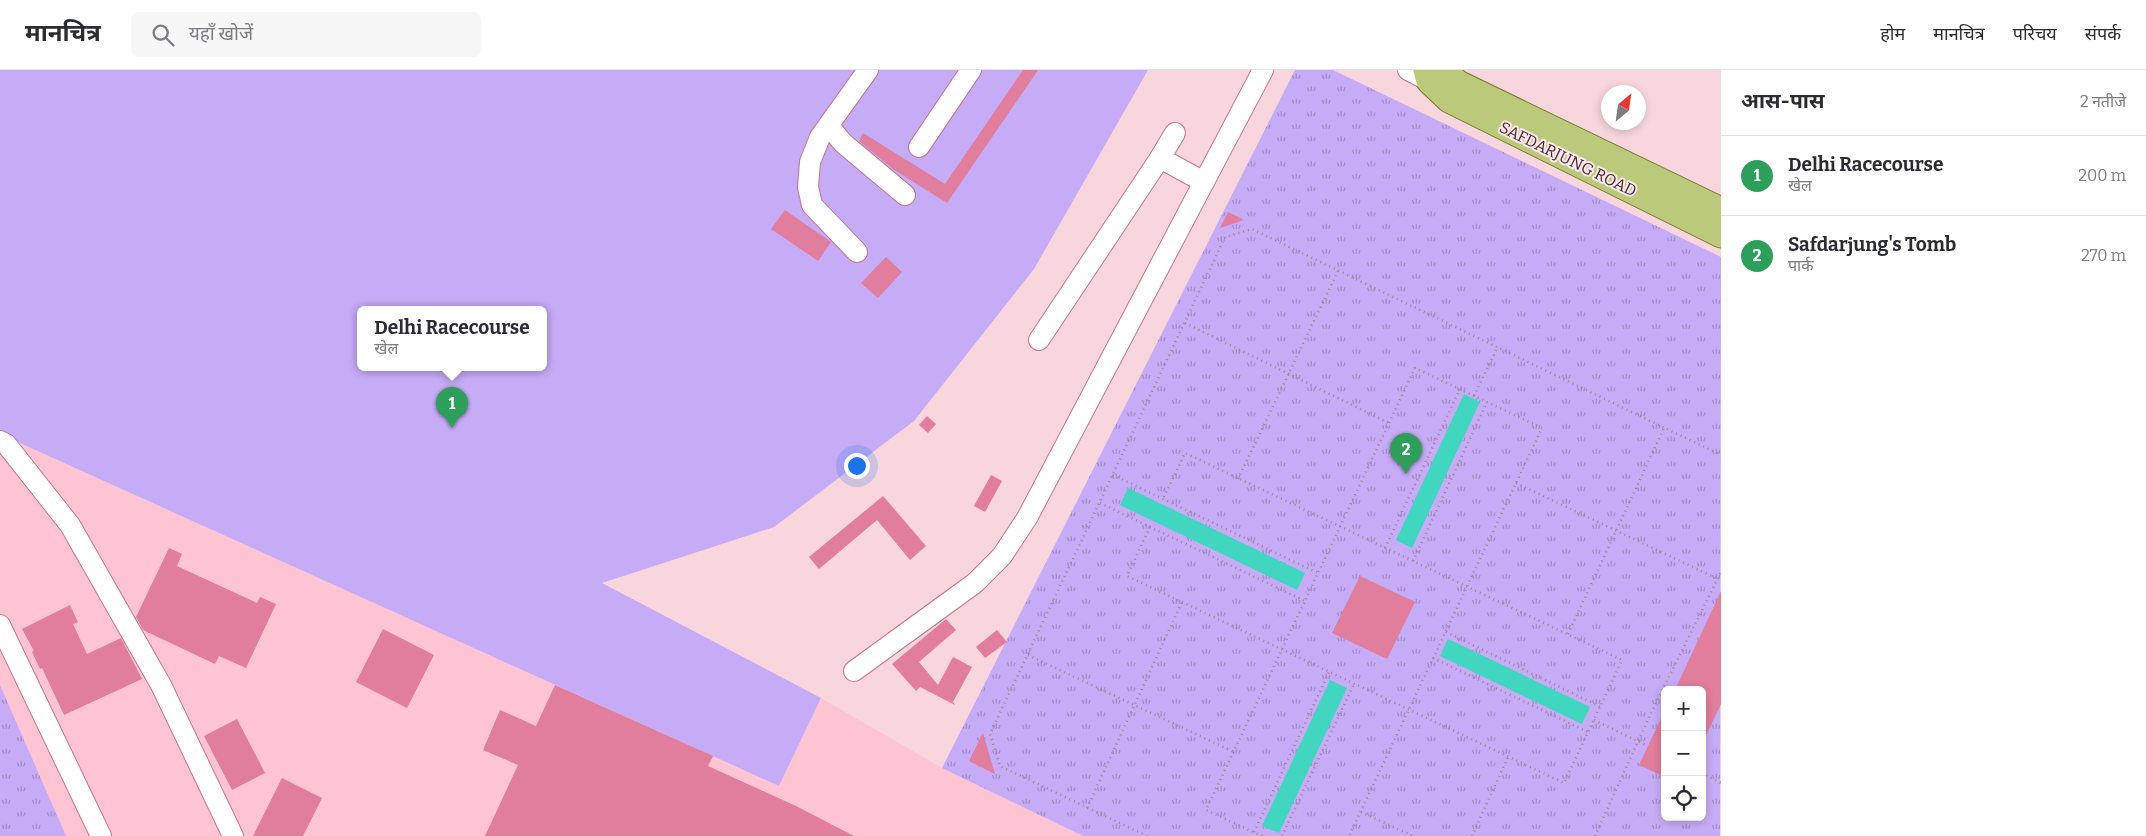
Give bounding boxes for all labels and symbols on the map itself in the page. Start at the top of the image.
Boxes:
north arrow [1601,85,1646,130]
street label: SAFDARJUNG ROAD [1496,118,1640,200]
pin: 1 [436,387,468,428]
pin: 2 [1390,433,1422,474]
your location [844,453,870,479]

